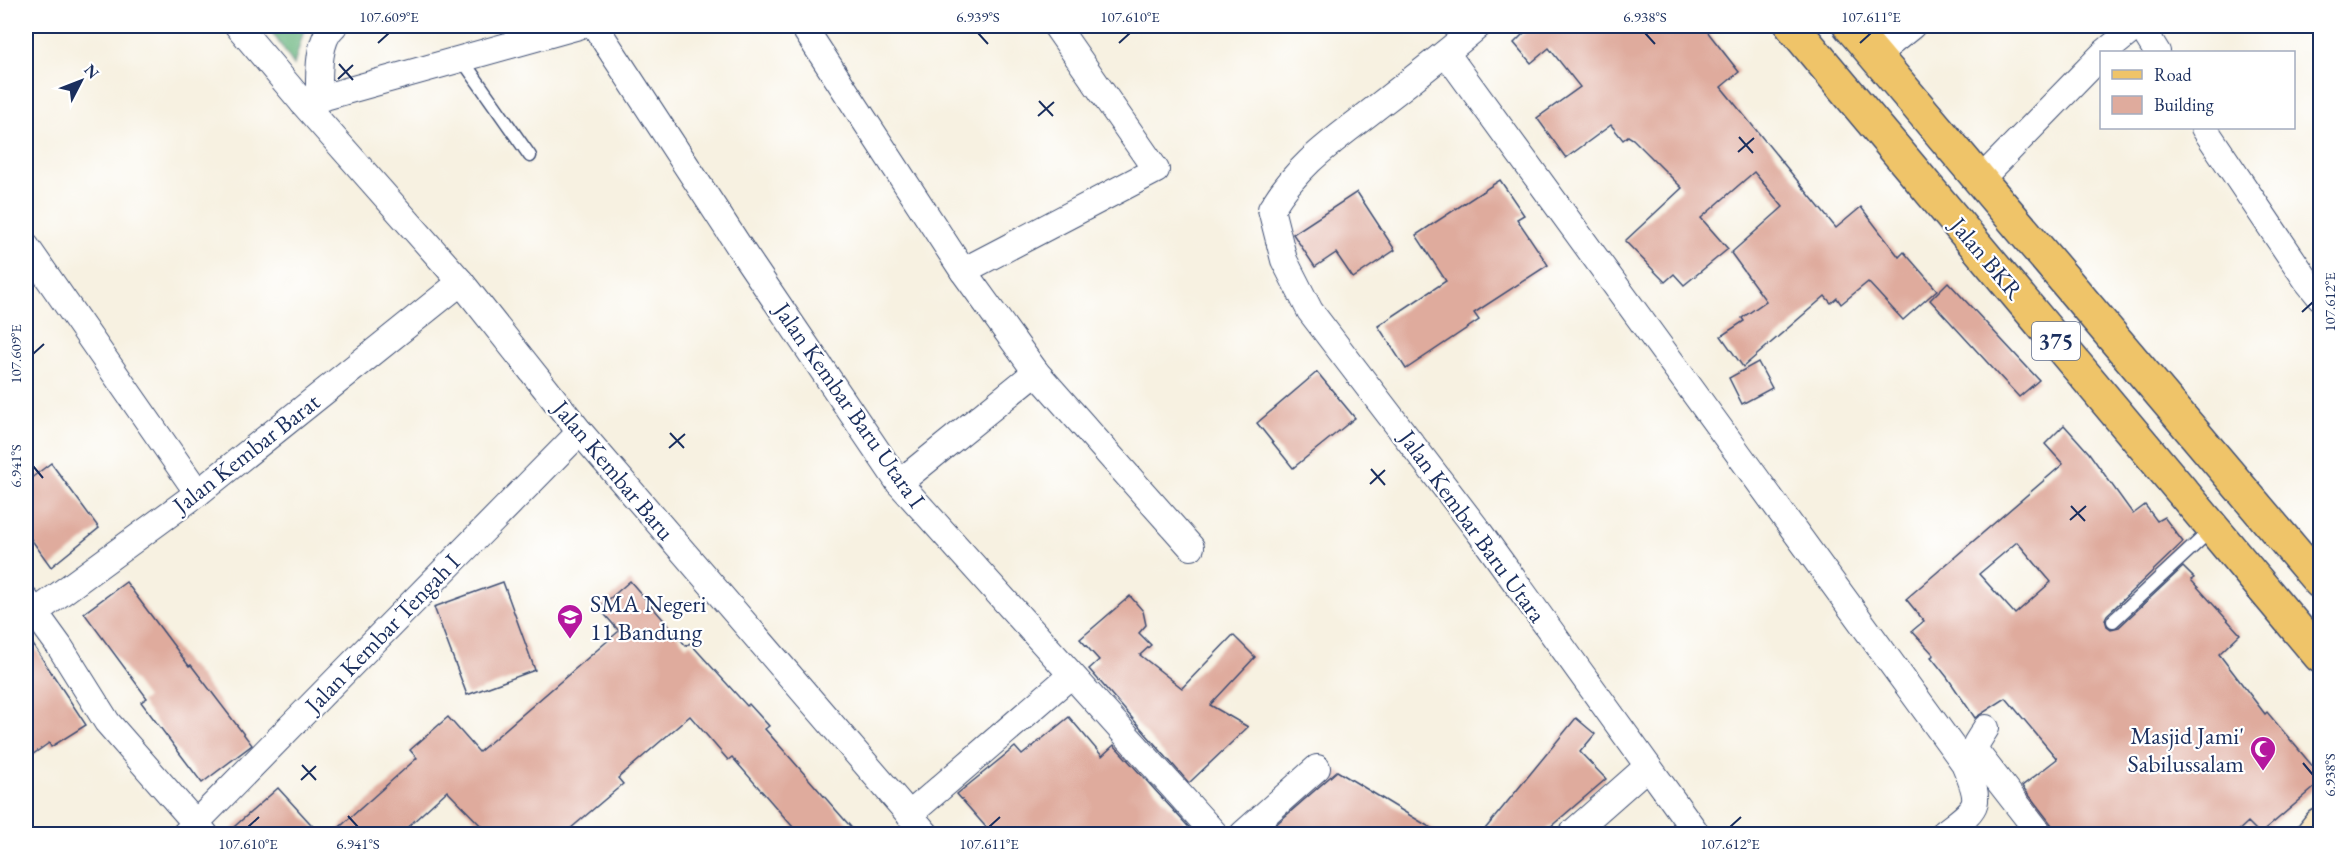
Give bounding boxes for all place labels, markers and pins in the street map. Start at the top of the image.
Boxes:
place label: SMA Negeri 11 Bandung [590,588,706,647]
school or university icon: SMA Negeri 11 Bandung [555,602,585,640]
place label: Masjid Jami' Sabilussalam [2128,720,2244,779]
mosque icon: Masjid Jami' Sabilussalam [2248,734,2278,772]

